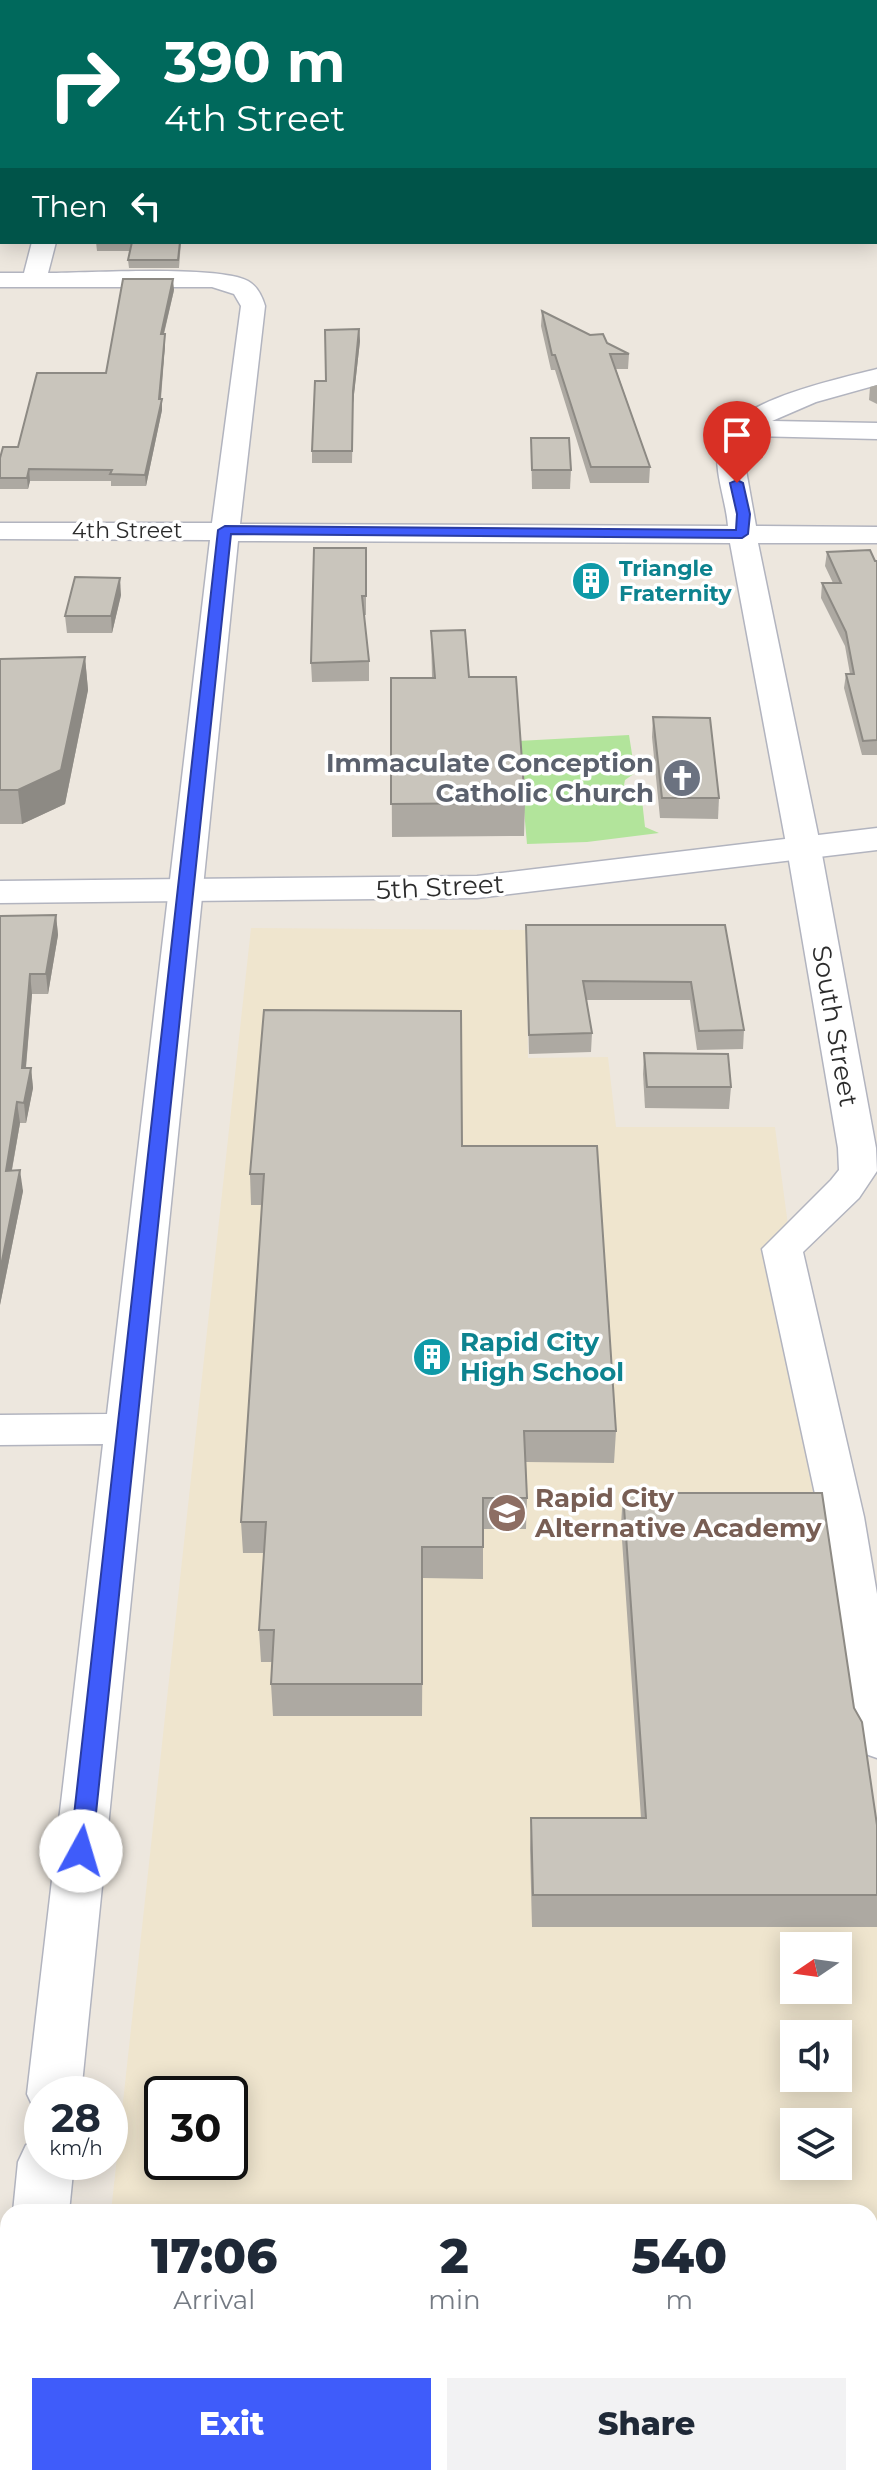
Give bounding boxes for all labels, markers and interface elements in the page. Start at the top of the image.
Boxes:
text: 390 m [164,28,345,96]
icon: right [32,32,136,136]
text: 4th Street [164,96,345,140]
icon: left [124,184,168,228]
text: Then [32,188,108,225]
pin [703,401,771,483]
icon: arrive [715,413,759,457]
street label: 4th Street [72,517,182,544]
place label: Triangle Fraternity [619,555,732,607]
building icon: Triangle Fraternity [570,560,612,602]
place label: Immaculate Conception Catholic Church [326,747,654,809]
church icon: Immaculate Conception Catholic Church [661,757,703,799]
street label: 5th Street [375,868,505,906]
street label: South Street [805,943,865,1109]
place label: Rapid City High School [460,1326,624,1388]
building icon: Rapid City High School [411,1336,453,1378]
place label: Rapid City Alternative Academy [534,1482,822,1544]
school or university icon: Rapid City Alternative Academy [486,1492,528,1534]
position arrow [39,1809,123,1893]
north arrow [780,1932,852,2004]
map controls [780,1932,852,2180]
button: sound [780,2020,852,2092]
speed limit sign: 30 [144,2076,248,2180]
text: 28 [51,2093,101,2142]
button: layers [780,2108,852,2180]
text: km/h [49,2136,103,2160]
text: 17:06 [151,2227,277,2285]
text: 2 [440,2227,469,2285]
text: 540 [631,2227,727,2285]
text: Arrival [173,2284,255,2316]
text: min [428,2284,480,2316]
text: m [665,2284,693,2316]
button: Exit [32,2378,431,2470]
button: Share [447,2378,846,2470]

